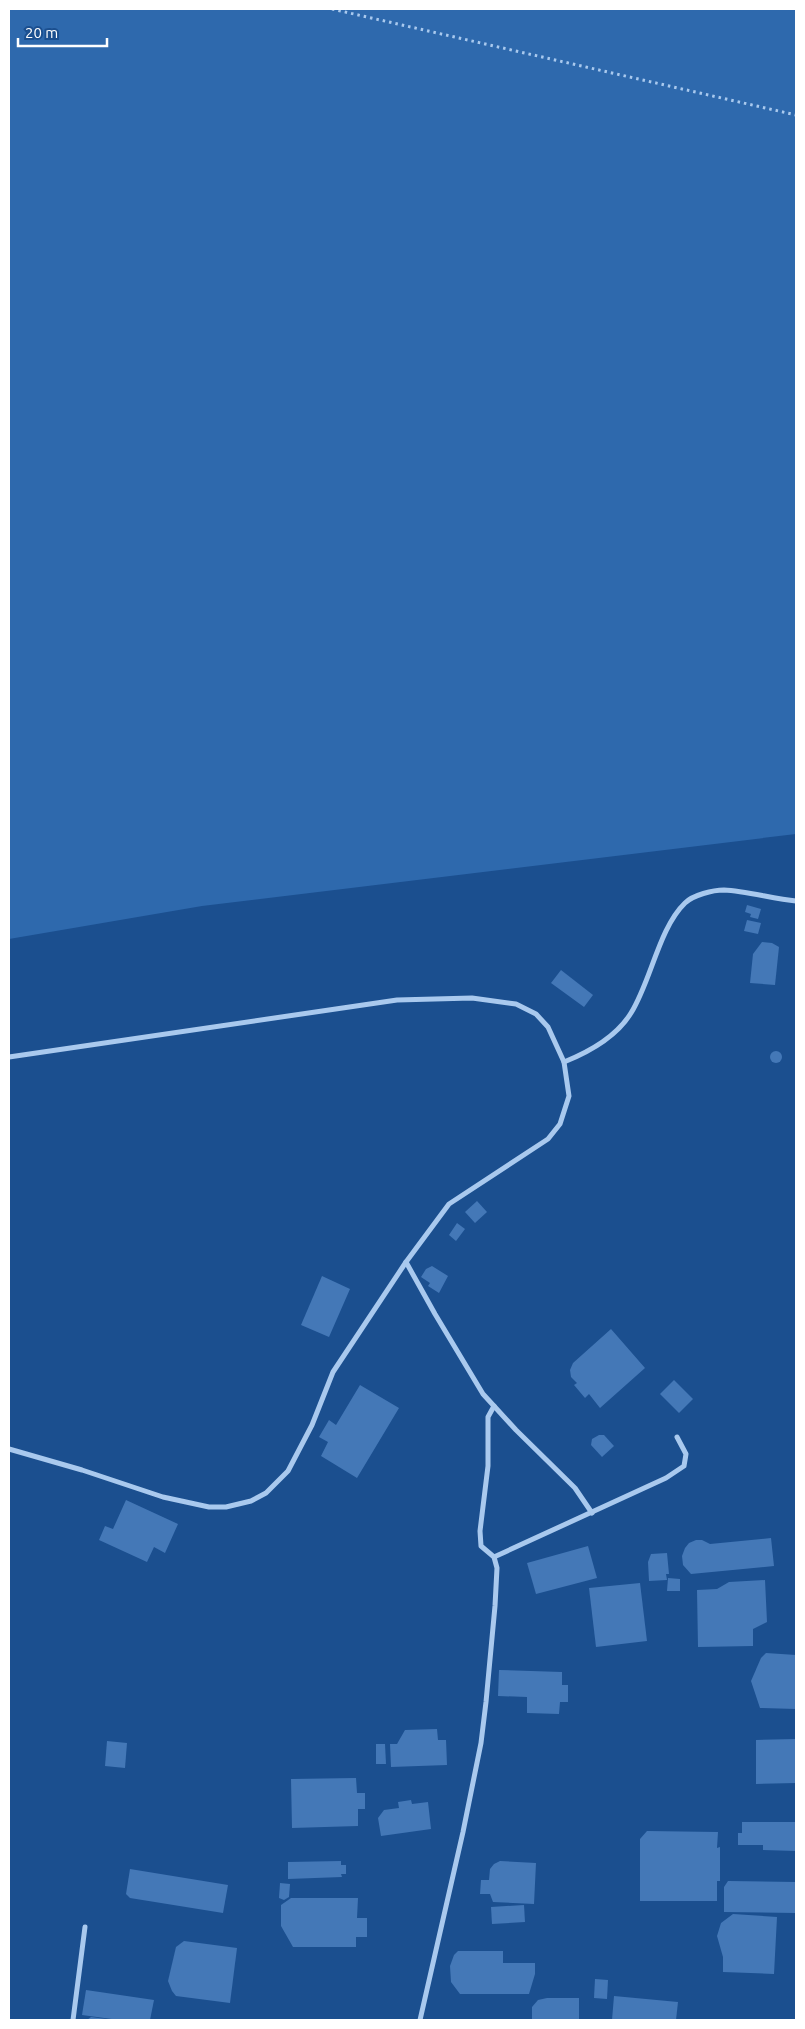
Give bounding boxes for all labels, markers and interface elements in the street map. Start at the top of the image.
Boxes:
scale bar [18,15,106,47]
text: 20 m [25,24,58,41]

